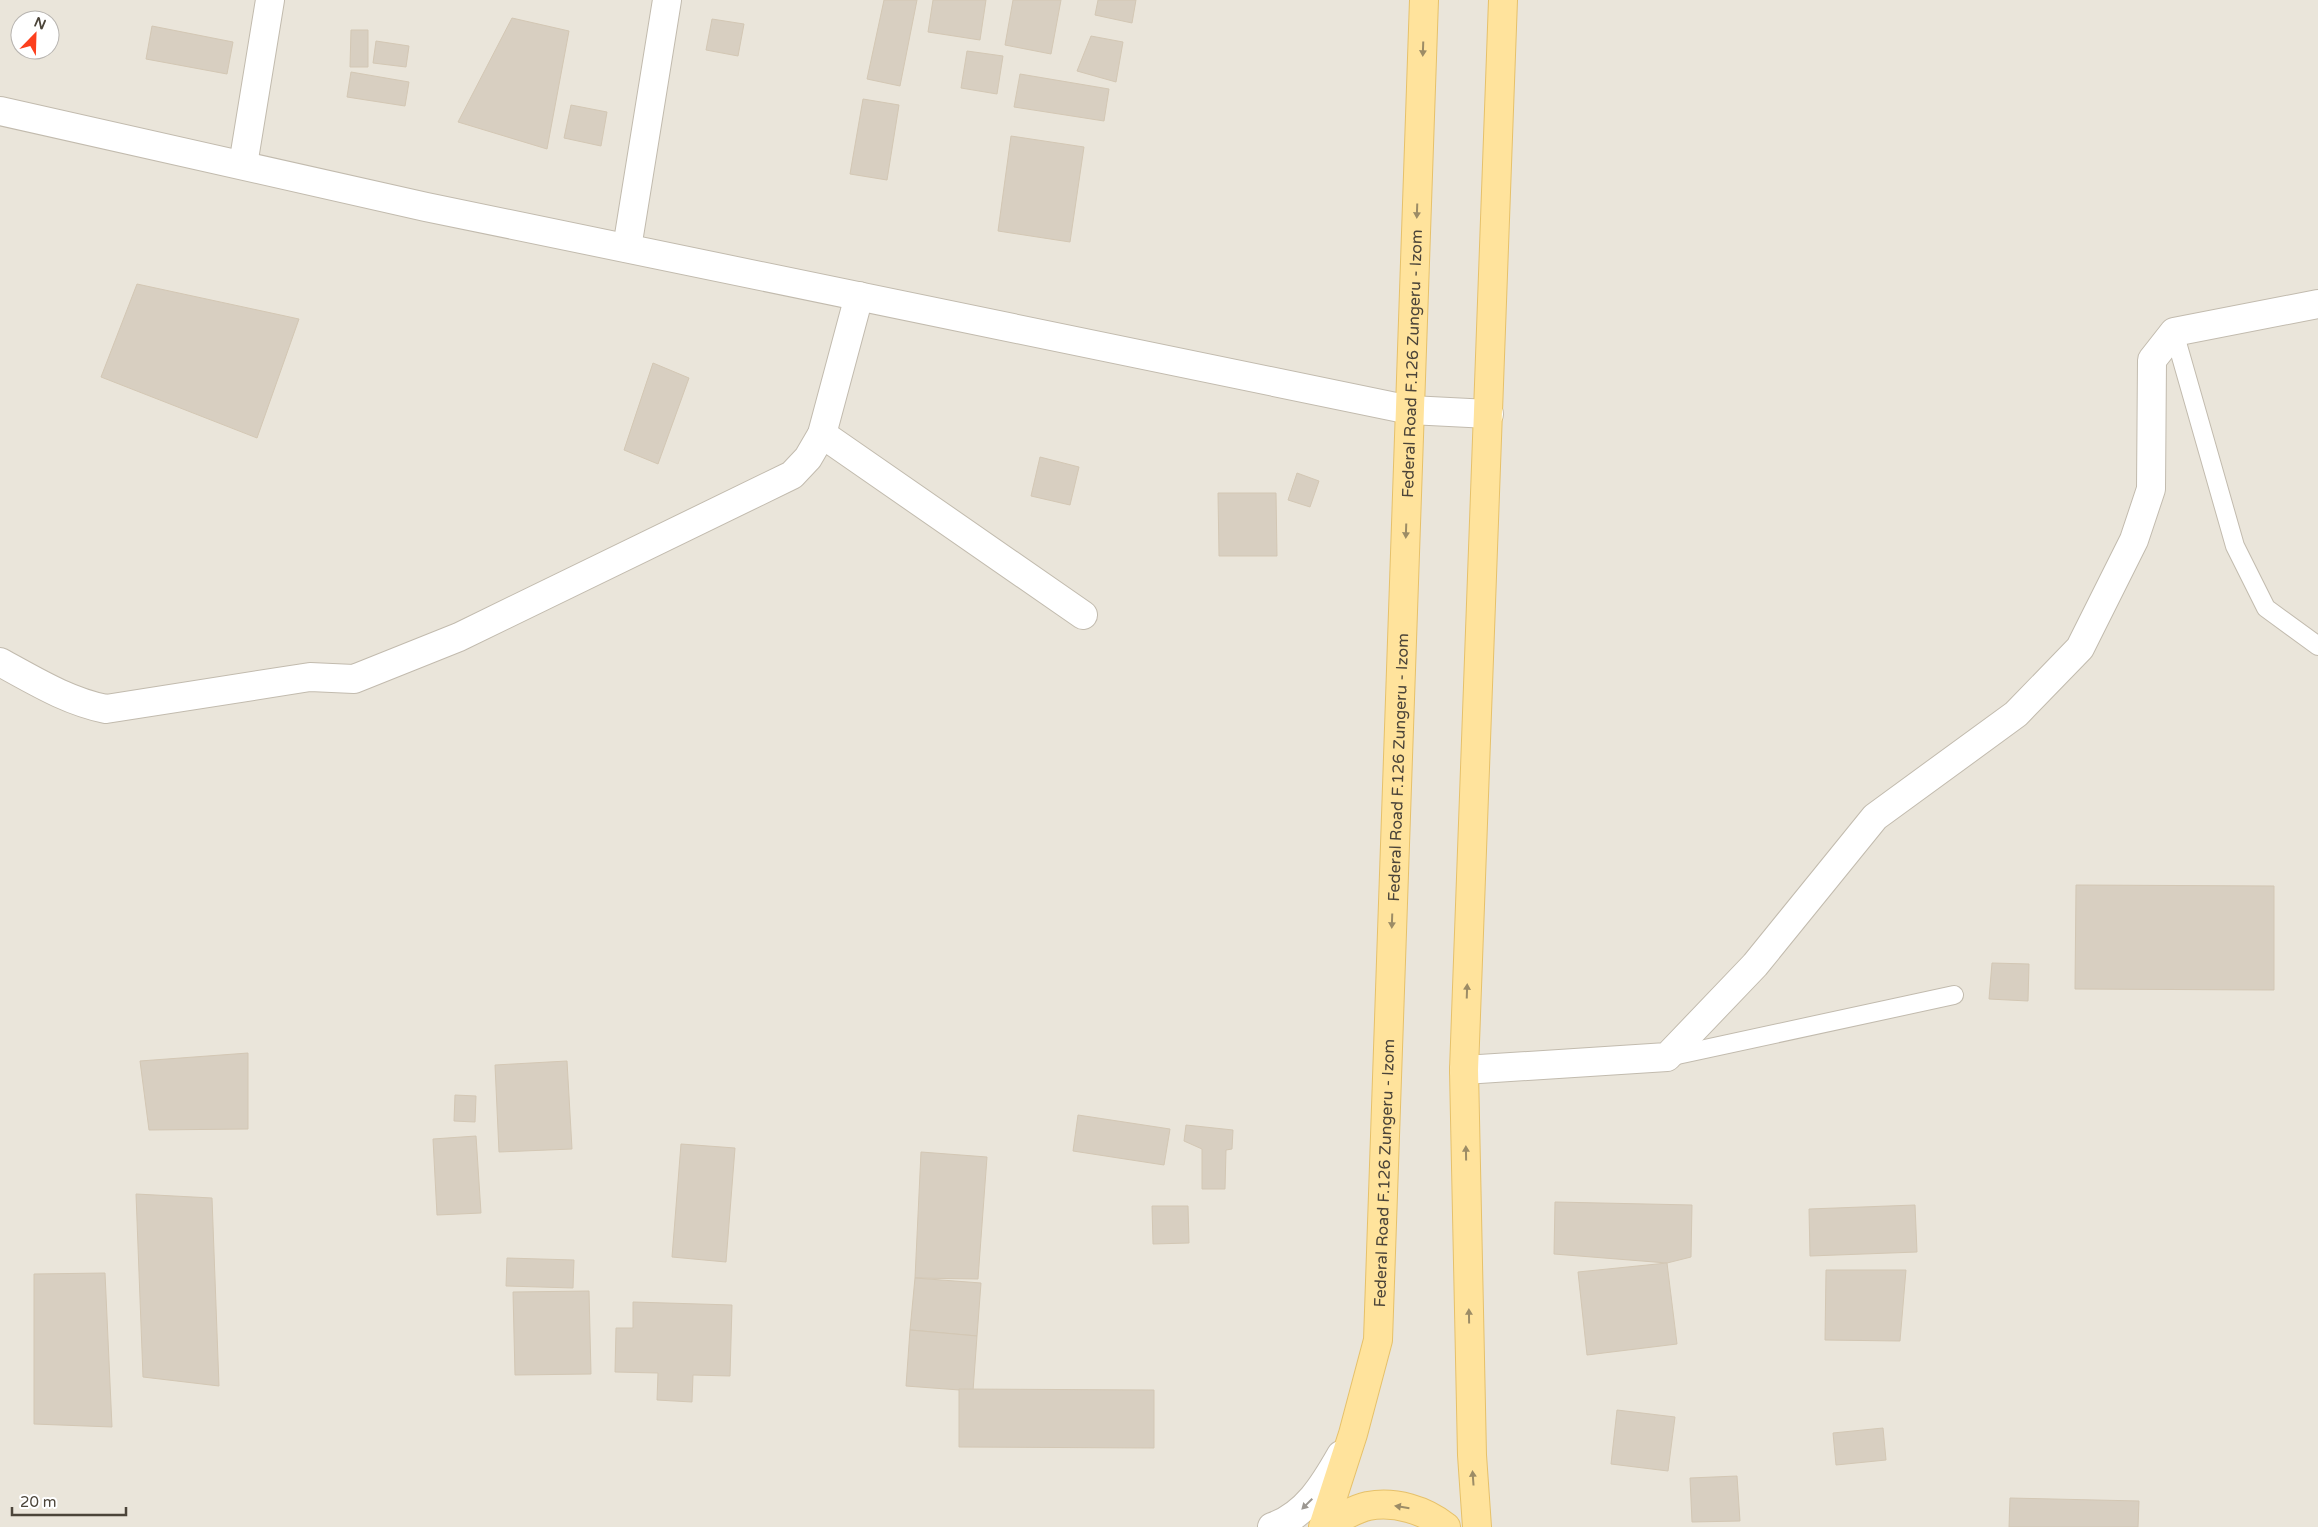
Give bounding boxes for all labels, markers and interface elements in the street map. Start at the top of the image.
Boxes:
north arrow [10,10,60,60]
text: N [31,13,48,34]
one-way arrow [1418,41,1426,57]
one-way arrow [1413,203,1421,219]
street label: Federal Road F.126 Zungeru - Izom [1398,229,1427,498]
one-way arrow [1401,523,1409,539]
street label: Federal Road F.126 Zungeru - Izom [1384,633,1413,902]
one-way arrow [1388,913,1396,929]
one-way arrow [1464,983,1472,999]
street label: Federal Road F.126 Zungeru - Izom [1370,1038,1399,1308]
one-way arrow [1462,1145,1470,1161]
one-way arrow [1465,1308,1473,1324]
one-way arrow [1469,1470,1477,1486]
scale bar [12,1484,126,1516]
text: 20 m [20,1493,57,1511]
one-way arrow [1301,1498,1313,1510]
one-way arrow [1394,1503,1410,1511]

